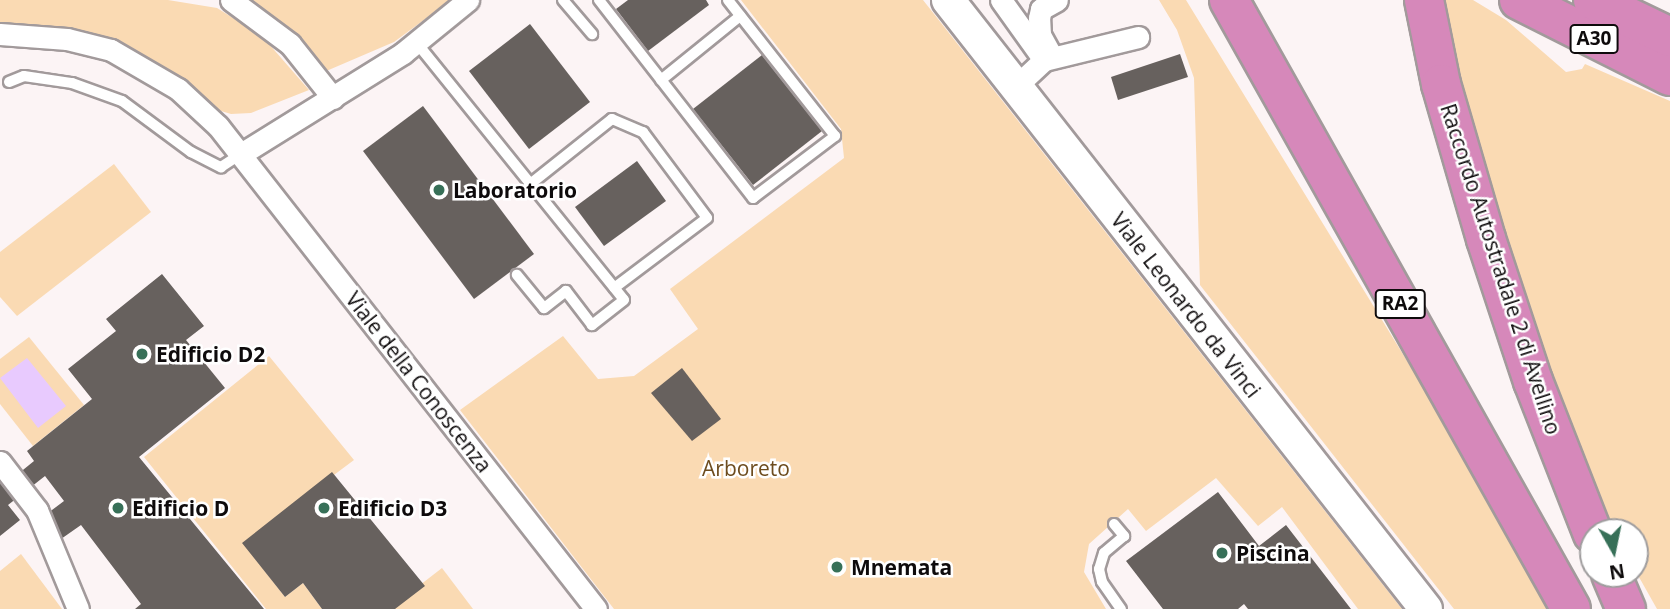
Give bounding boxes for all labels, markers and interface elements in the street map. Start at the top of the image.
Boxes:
road number: A30 [1570,23,1618,54]
street label: Raccordo Autostradale 2 di Avellino [1436,101,1566,437]
place label: Laboratorio [453,177,577,203]
marker: Laboratorio [431,182,447,198]
street label: Viale Leonardo da Vinci [1106,208,1266,402]
street label: Viale della Conoscenza [341,287,497,477]
road number: RA2 [1374,288,1426,320]
place label: Edificio D2 [156,341,265,367]
marker: Edificio D2 [134,346,150,362]
park label: Arboreto [702,455,790,481]
place label: Edificio D [132,495,229,521]
place label: Edificio D3 [338,495,447,521]
marker: Edificio D [110,500,126,516]
marker: Edificio D3 [316,500,332,516]
north arrow [1579,518,1649,588]
place label: Piscina [1236,540,1310,566]
marker: Piscina [1214,545,1230,561]
place label: Mnemata [851,554,952,580]
text: N [1607,558,1627,586]
marker: Mnemata [829,559,845,575]

